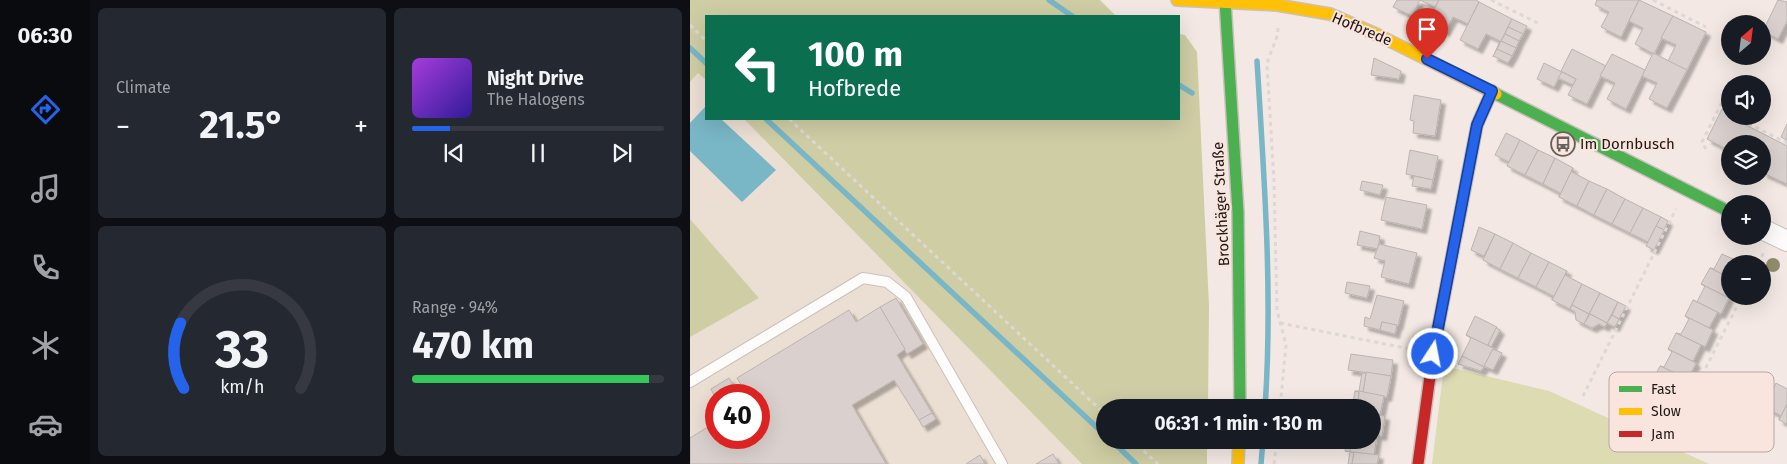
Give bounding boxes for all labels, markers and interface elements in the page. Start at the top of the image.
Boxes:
street label: Hofbrede [1329,8,1395,50]
pin [1406,8,1448,59]
icon: arrive [1413,15,1441,43]
north arrow [1721,15,1771,65]
map controls [1721,15,1771,305]
text: 06:30 [17,22,73,49]
text: 100 m [808,33,903,75]
icon: left [725,35,790,100]
text: Night Drive [487,67,584,90]
text: Hofbrede [808,75,901,102]
button: sound [1721,75,1771,125]
text: Climate [116,78,171,97]
text: The Halogens [487,90,585,109]
icon: directions [28,92,63,127]
text: 21.5° [199,102,285,148]
text: − [116,110,130,143]
text: + [354,110,368,143]
bus stop icon: Im Dornbusch [1550,131,1576,157]
place label: Im Dornbusch [1580,135,1675,153]
button: layers [1721,135,1771,185]
icon: previous [440,139,468,167]
icon: pause [524,139,552,167]
icon: next [608,139,636,167]
street label: Brockhäger Straße [1209,141,1233,267]
icon: music [28,171,63,206]
button: + [1721,195,1771,245]
icon: phone [28,250,63,285]
button: − [1721,255,1771,305]
text: Range · 94% [412,298,498,317]
text: 33 [214,318,269,381]
text: 470 km [412,322,534,368]
position arrow [1406,327,1458,379]
icon: climate [28,328,63,363]
legend [1609,372,1774,452]
text: km/h [220,376,264,398]
text: Fast [1651,381,1677,398]
speed limit sign: 40 [705,384,770,449]
text: Slow [1651,403,1681,420]
icon: car [28,407,63,442]
text: 06:31 · 1 min · 130 m [1154,412,1323,435]
text: Jam [1651,426,1675,443]

